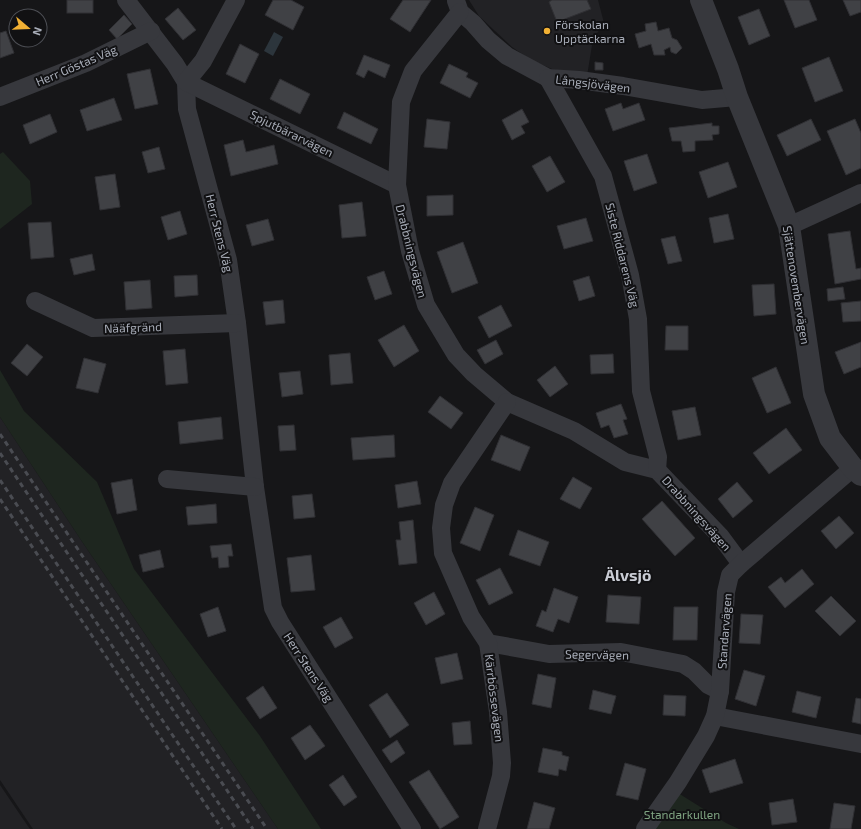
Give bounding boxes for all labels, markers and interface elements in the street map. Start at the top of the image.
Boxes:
north arrow [8,8,48,48]
place label: Förskolan Upptäckarna [555,17,625,45]
text: N [30,26,45,37]
marker: Förskolan Upptäckarna [542,26,552,36]
street label: Herr Göstas Väg [33,41,119,88]
street label: Långsjövägen [555,71,631,96]
street label: Spjutbärarvägen [248,107,336,160]
street label: Herr Stens Väg [204,193,237,274]
street label: Siste Riddarens Väg [603,201,643,309]
street label: Drabbningsvägen [394,203,430,299]
street label: Sjättenovembervägen [780,225,813,345]
street label: Nääfgränd [104,319,162,335]
street label: Drabbningsvägen [660,473,734,553]
district label: Älvsjö [605,565,651,584]
street label: Standarvägen [714,593,734,669]
street label: Herr Stens Väg [281,630,337,705]
street label: Segervägen [565,646,629,662]
street label: Kärrbössevägen [483,653,507,743]
park label: Standarkullen [644,807,720,821]

